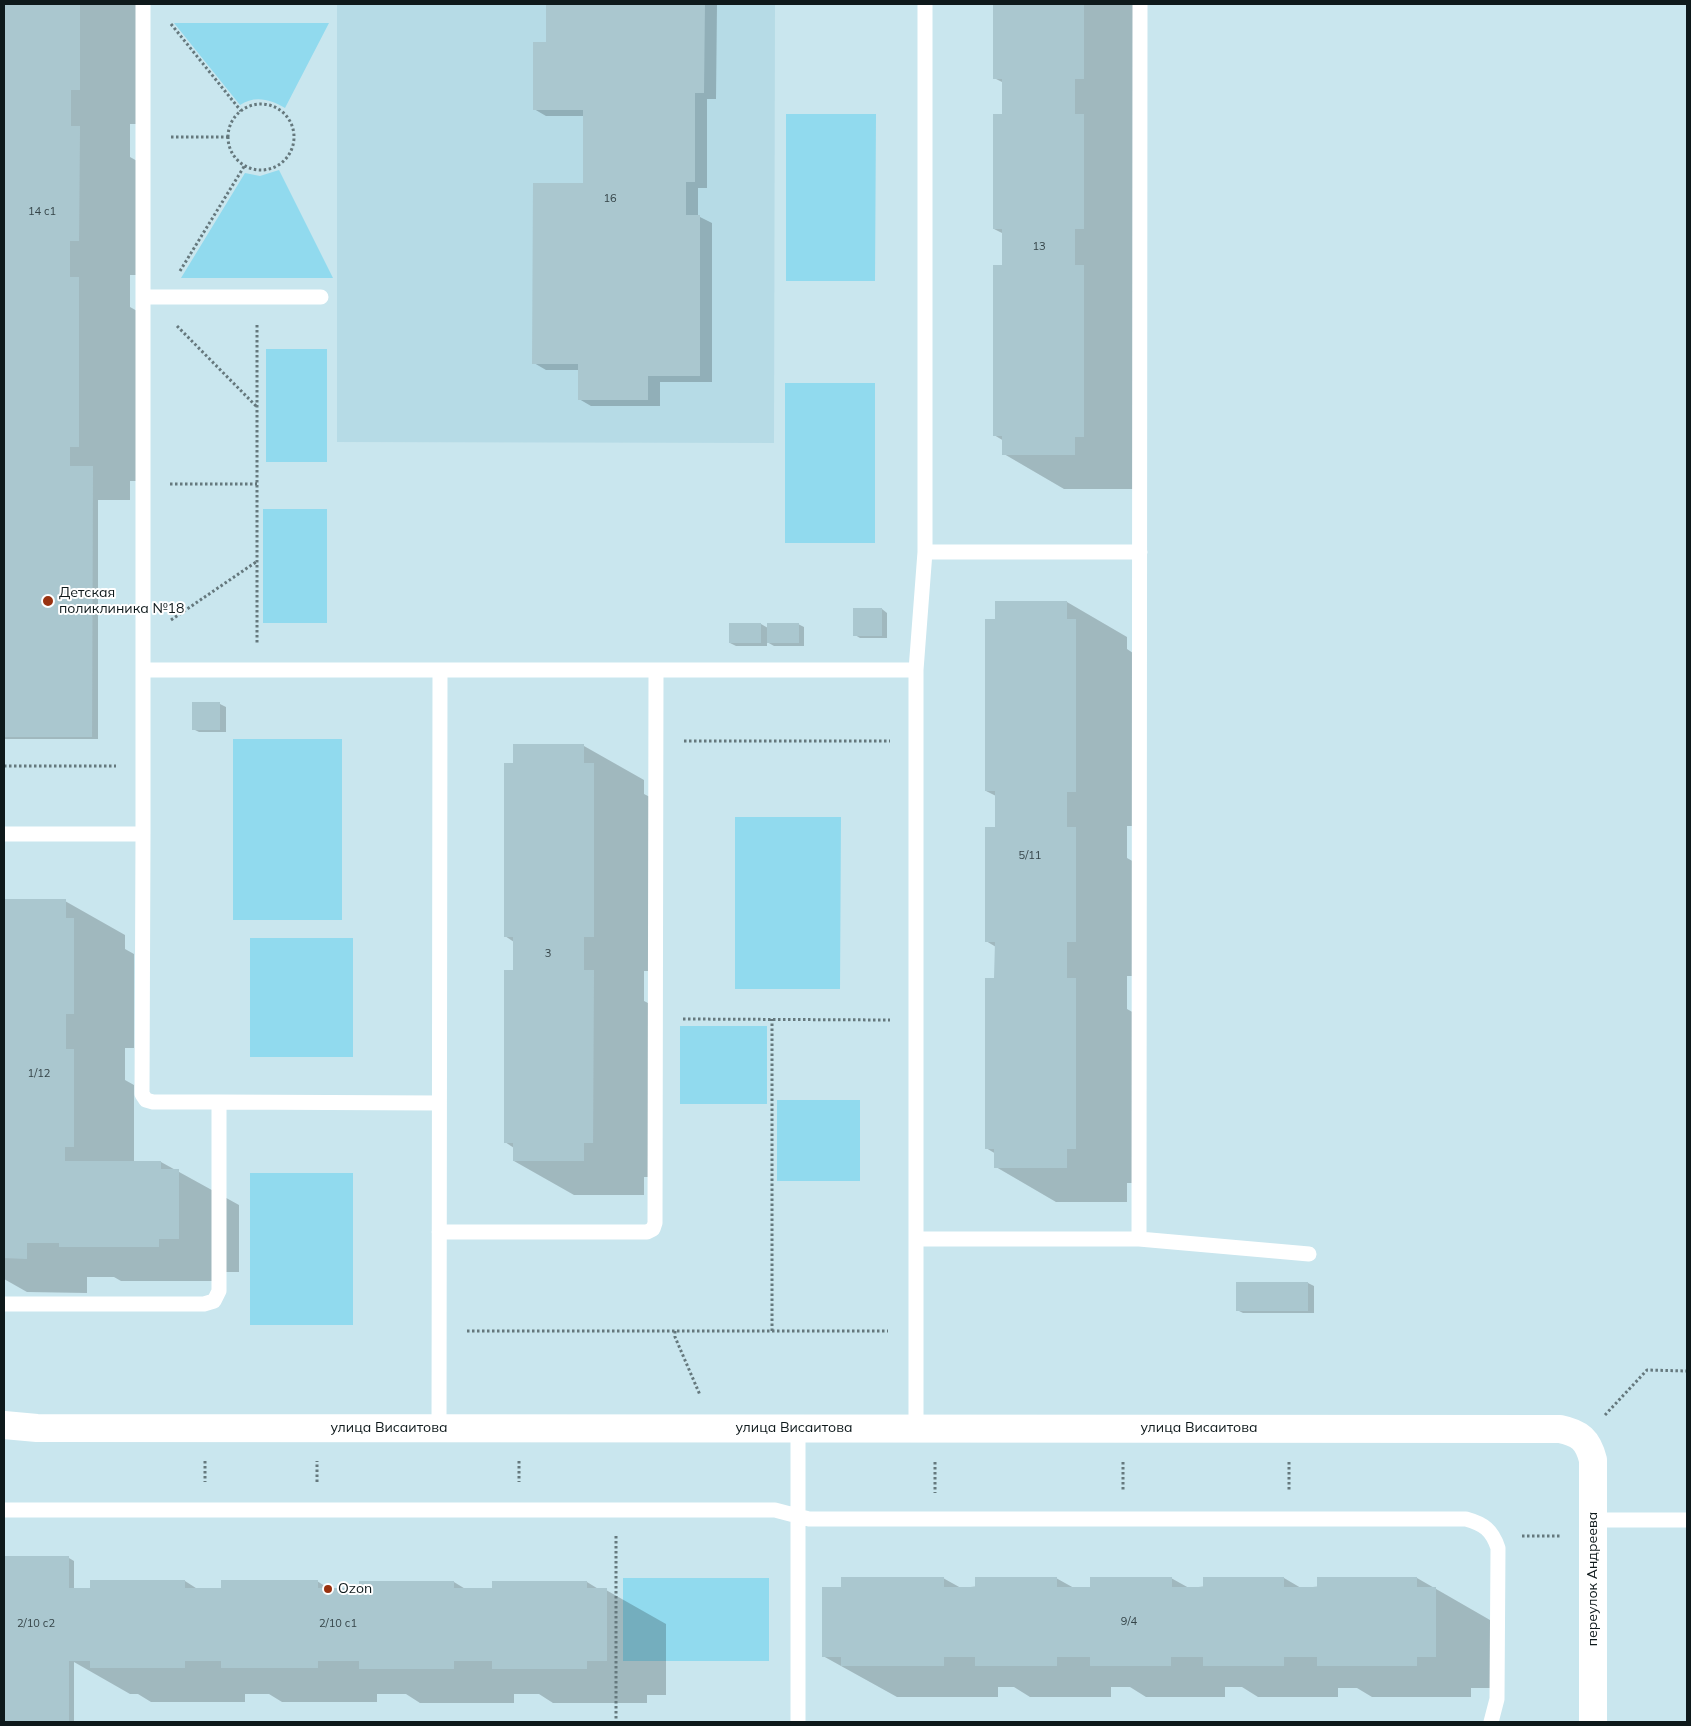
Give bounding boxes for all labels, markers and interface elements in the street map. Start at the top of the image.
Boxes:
house number: 16 [603,192,617,206]
house number: 14 с1 [28,205,56,219]
house number: 13 [1032,240,1046,254]
place label: Детская поликлиника №18 [59,585,184,618]
marker: Детская поликлиника №18 [41,594,55,608]
house number: 5/11 [1019,849,1041,863]
house number: 3 [545,947,551,961]
house number: 1/12 [28,1067,50,1081]
street label: улица Висаитова [330,1420,448,1436]
street label: улица Висаитова [735,1420,853,1436]
street label: улица Висаитова [1140,1420,1258,1436]
street label: переулок Андреева [1585,1512,1601,1646]
place label: Ozon [338,1581,372,1597]
marker: Ozon [322,1583,334,1595]
house number: 9/4 [1121,1615,1137,1629]
house number: 2/10 с2 [17,1617,55,1631]
house number: 2/10 с1 [319,1617,357,1631]

